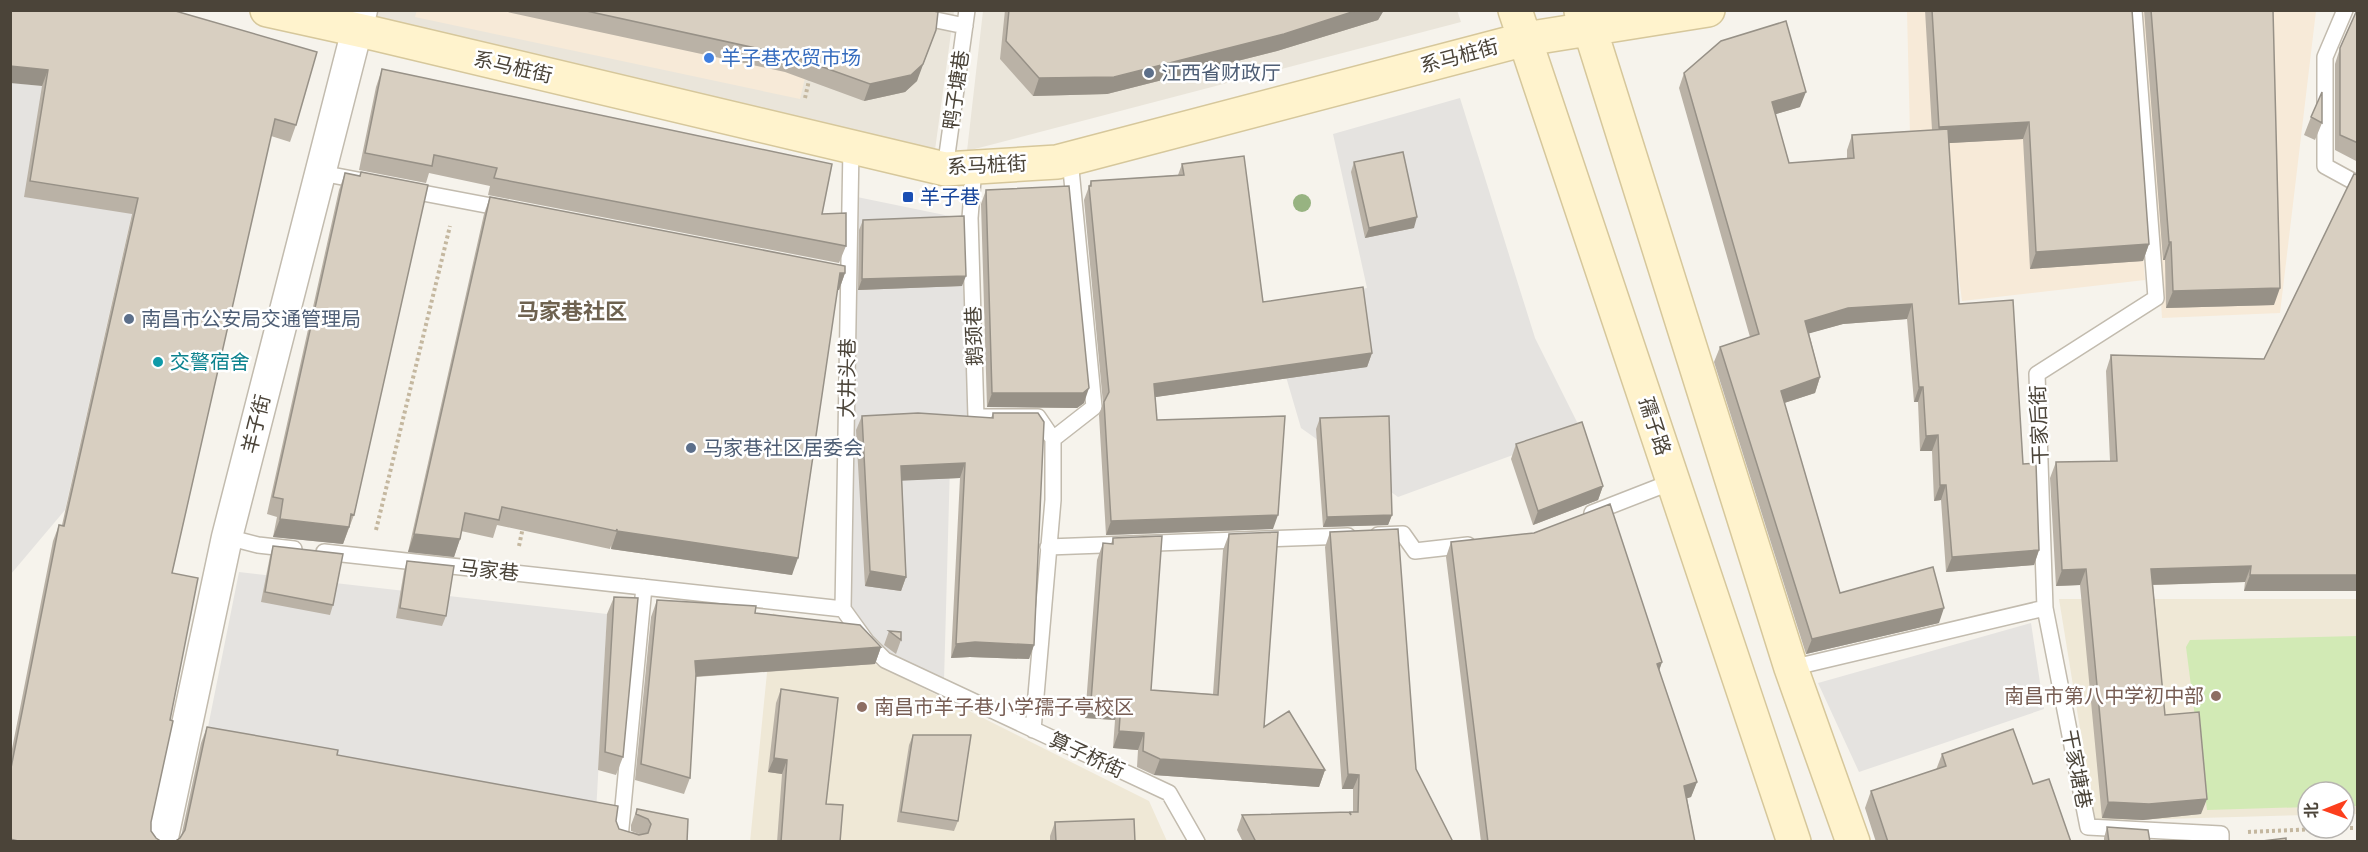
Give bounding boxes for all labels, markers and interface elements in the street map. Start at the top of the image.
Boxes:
street label: 系马桩街 [1418,35,1501,79]
street label: 系马桩街 [471,47,554,89]
place label: 羊子巷农贸市场 [721,47,861,71]
street label: 鸭子塘巷 [940,49,974,131]
marker: 羊子巷农贸市场 [702,51,716,65]
place label: 江西省财政厅 [1161,62,1281,86]
marker: 江西省财政厅 [1142,66,1156,80]
street label: 系马桩街 [946,152,1028,180]
place label: 羊子巷 [920,186,980,210]
marker: 羊子巷 [901,190,915,204]
district label: 马家巷社区 [517,299,627,326]
street label: 鹅颈巷 [962,306,988,366]
place label: 南昌市公安局交通管理局 [141,308,361,332]
marker: 南昌市公安局交通管理局 [122,312,136,326]
street label: 大井头巷 [835,338,861,418]
place label: 交警宿舍 [170,351,250,375]
marker: 交警宿舍 [151,355,165,369]
street label: 干家后街 [2027,385,2053,465]
street label: 羊子街 [238,392,276,456]
street label: 孺子路 [1633,394,1675,459]
place label: 马家巷社区居委会 [703,437,863,461]
marker: 马家巷社区居委会 [684,441,698,455]
street label: 马家巷 [458,556,520,586]
place label: 南昌市第八中学初中部 [2004,685,2204,709]
marker: 南昌市第八中学初中部 [2209,689,2223,703]
place label: 南昌市羊子巷小学孺子亭校区 [874,696,1134,720]
marker: 南昌市羊子巷小学孺子亭校区 [855,700,869,714]
street label: 算子桥街 [1045,728,1128,784]
street label: 干家塘巷 [2057,728,2095,811]
north arrow [2296,780,2356,840]
text: 北 [2303,802,2322,818]

